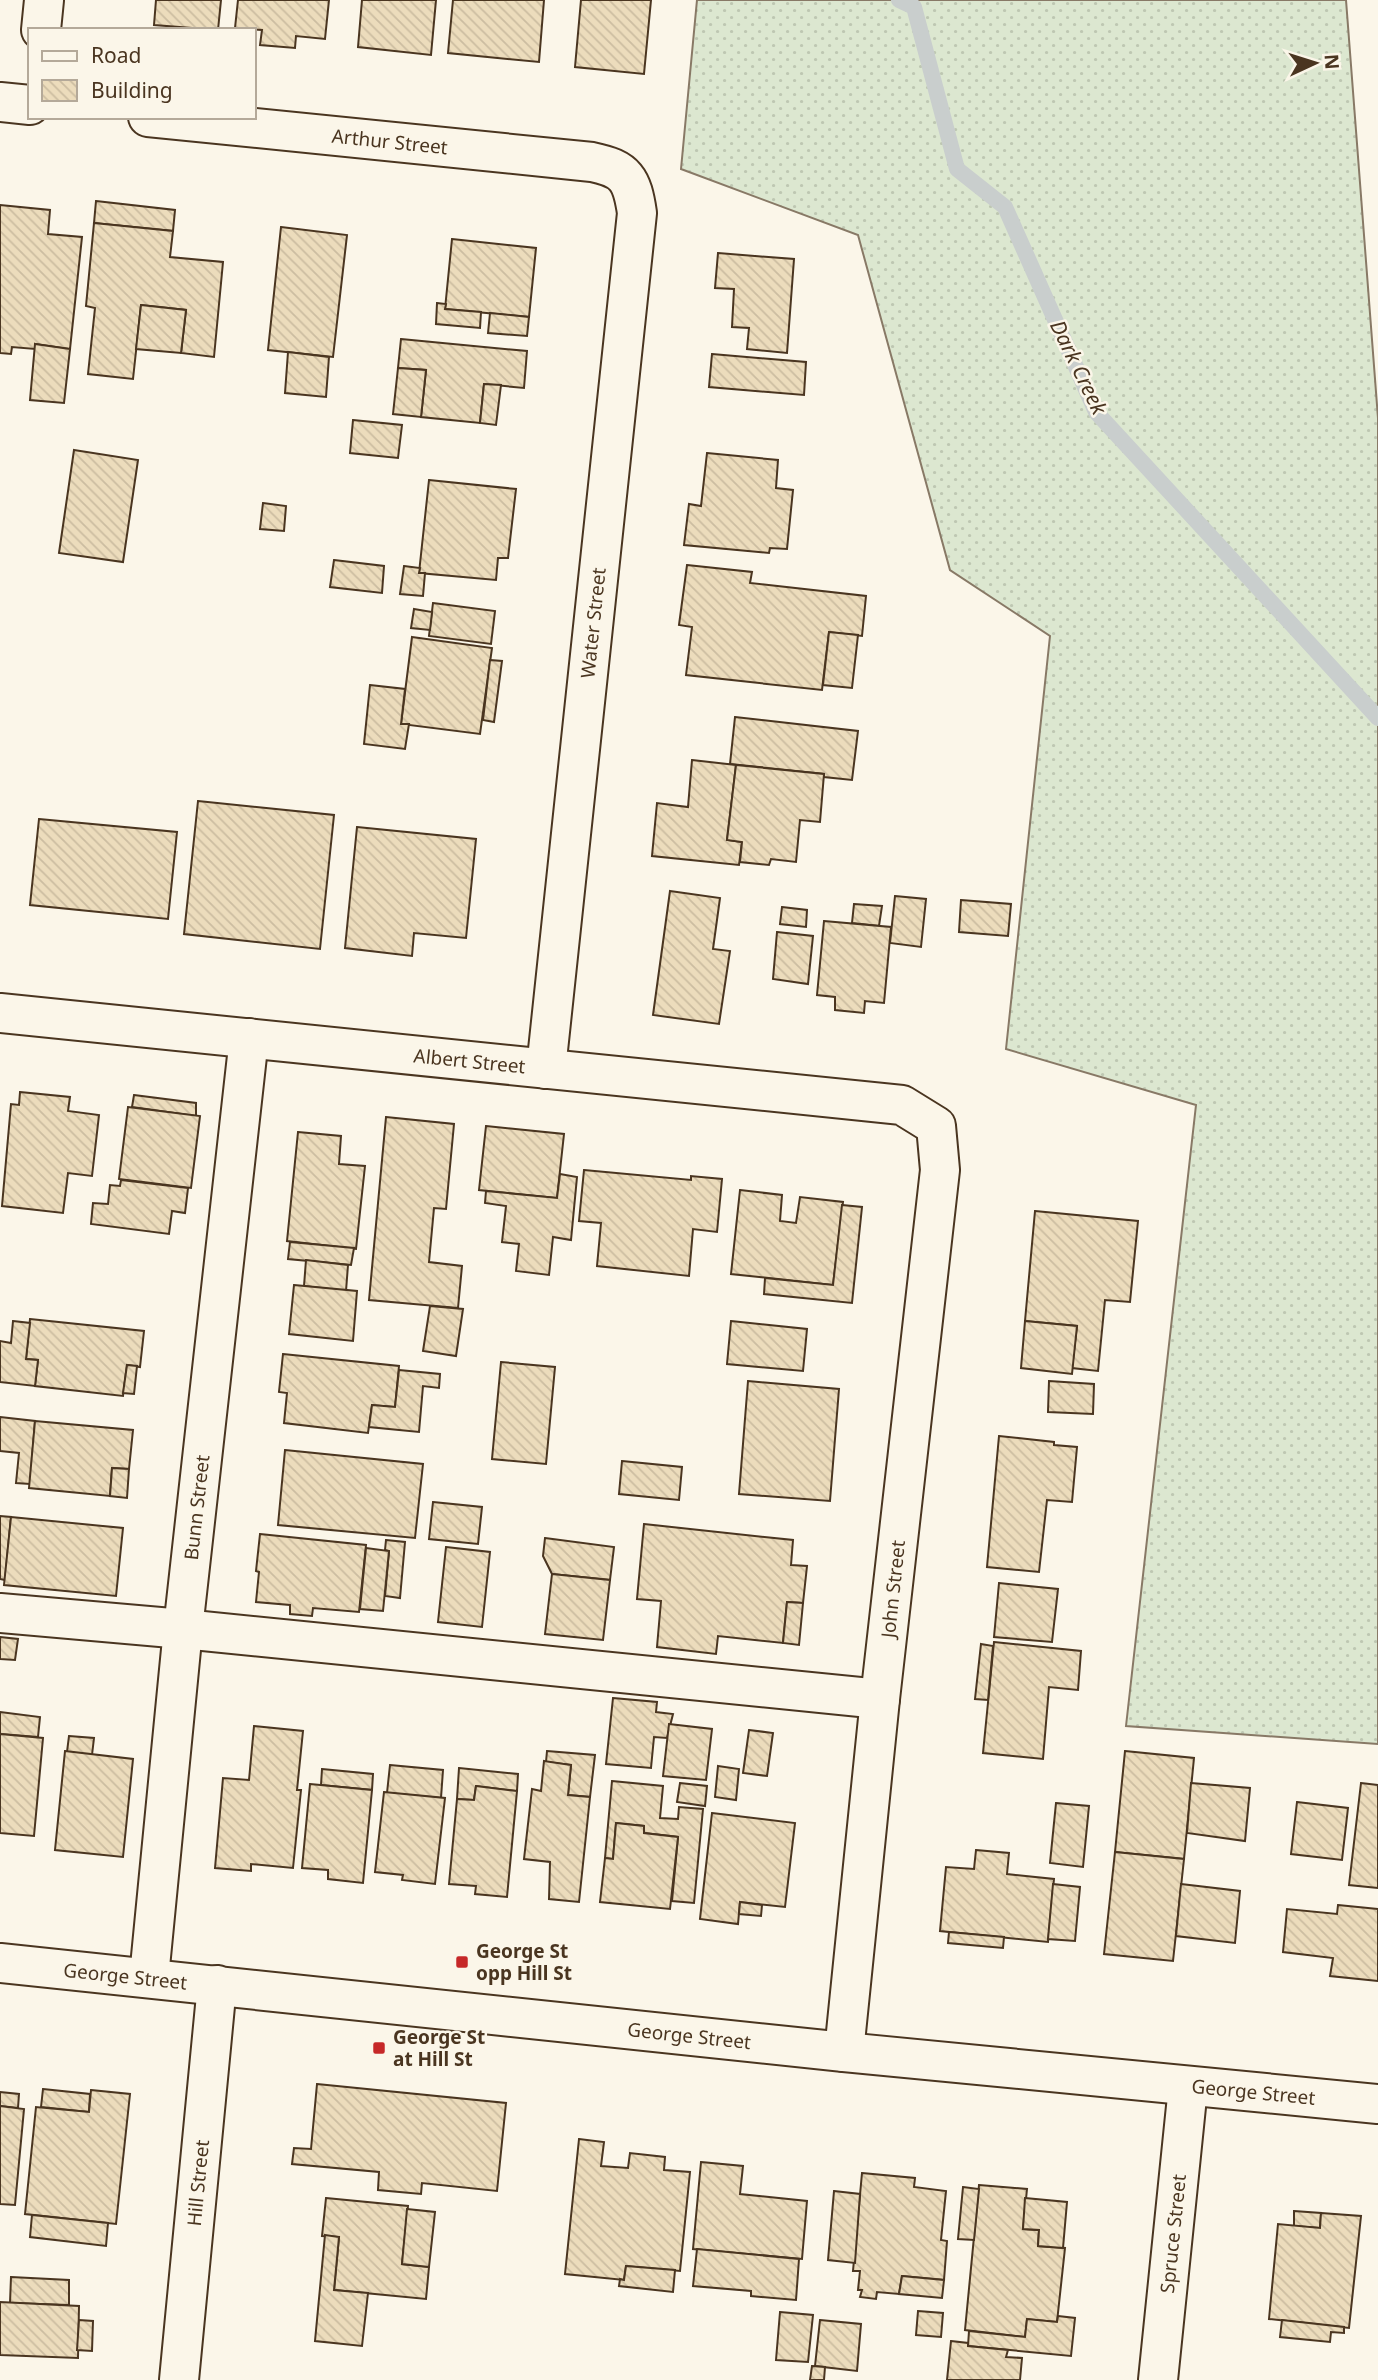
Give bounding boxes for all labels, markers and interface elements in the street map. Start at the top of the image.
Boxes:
legend [28,28,256,119]
north arrow [1280,28,1350,98]
text: Road [91,41,141,69]
text: N [1318,53,1345,70]
text: Building [91,76,173,104]
street label: Arthur Street [331,123,449,160]
water label: Dark Creek [1044,315,1115,420]
street label: Water Street [574,566,612,680]
street label: Albert Street [412,1042,527,1080]
street label: Bunn Street [178,1453,215,1561]
street label: John Street [875,1539,911,1641]
place label: George St opp Hill St [476,1938,572,1986]
marker: George St opp Hill St [454,1954,470,1970]
street label: George Street [62,1957,189,1996]
street label: George Street [626,2016,752,2055]
place label: George St at Hill St [393,2024,485,2072]
marker: George St at Hill St [371,2040,387,2056]
street label: George Street [1190,2073,1317,2111]
street label: Hill Street [181,2138,215,2227]
street label: Spruce Street [1154,2173,1192,2295]

